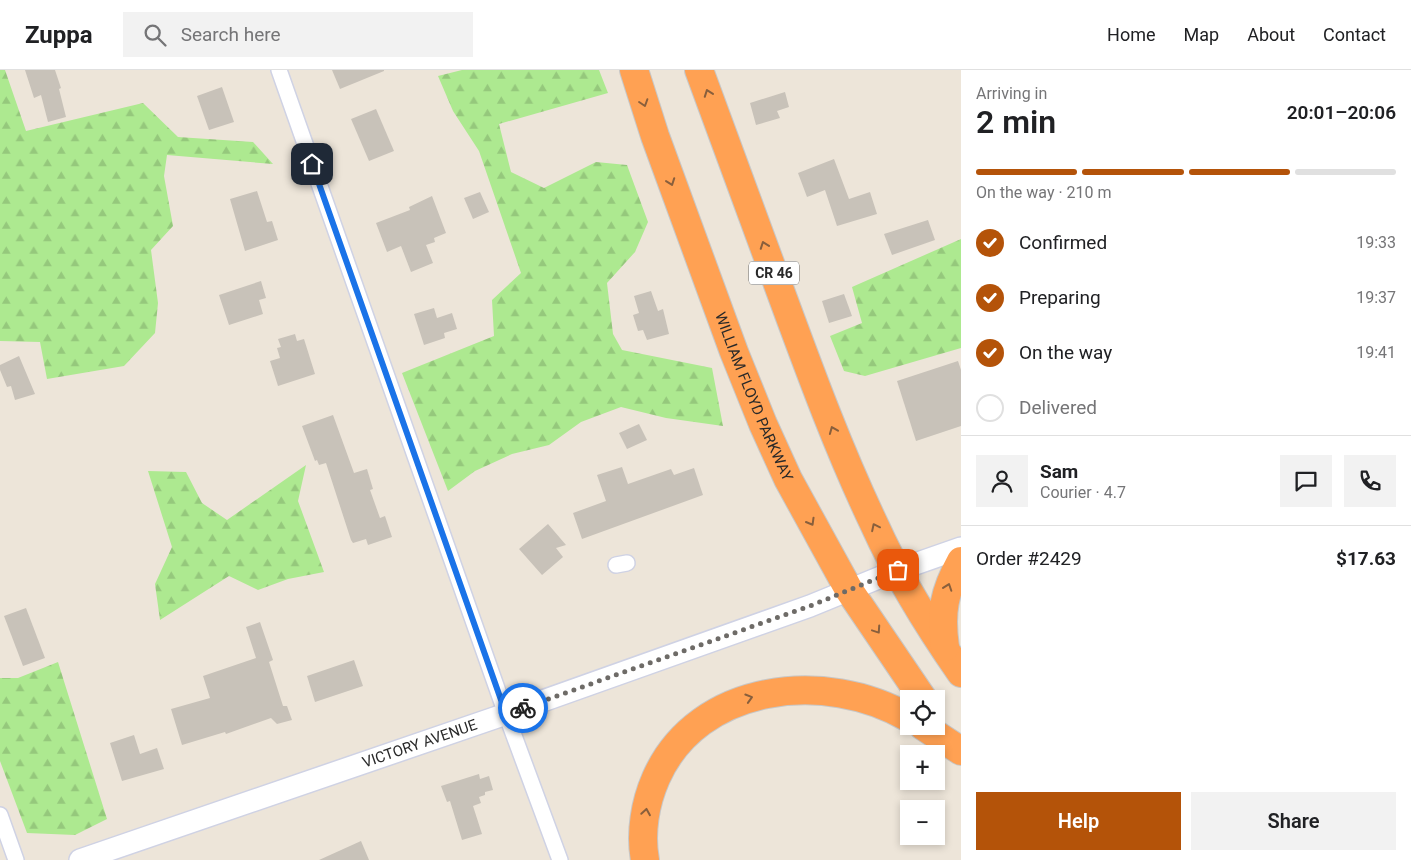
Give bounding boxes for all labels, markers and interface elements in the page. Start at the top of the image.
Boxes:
search box [123,12,473,57]
text: Zuppa [25,21,93,49]
icon: search [141,21,169,49]
text: Search here [181,23,281,46]
text: Home [1107,24,1156,45]
text: Map [1184,24,1219,45]
text: About [1247,24,1295,45]
text: Contact [1323,24,1386,45]
text: Arriving in [976,84,1047,103]
one-way arrow [704,89,714,98]
one-way arrow [639,98,649,107]
text: 20:01–20:06 [1287,101,1396,124]
text: 2 min [976,103,1056,141]
pin [291,143,333,185]
icon: home [298,150,326,178]
one-way arrow [666,177,676,185]
text: On the way · 210 m [976,183,1112,202]
icon: check [976,229,1004,257]
text: Confirmed [1019,231,1107,254]
text: 19:33 [1356,233,1396,252]
one-way arrow [760,242,770,250]
road number: CR 46 [749,262,799,284]
icon: check [976,284,1004,312]
text: Preparing [1019,286,1101,309]
text: 19:37 [1356,288,1396,307]
street label: WILLIAM FLOYD PARKWAY [711,310,797,484]
icon: check [976,339,1004,367]
text: On the way [1019,341,1112,364]
text: 19:41 [1356,343,1396,362]
text: Delivered [1019,396,1097,419]
one-way arrow [829,426,840,435]
button: person [976,455,1028,507]
button: chat [1280,455,1332,507]
button: phone [1344,455,1396,507]
text: Sam [1040,460,1078,483]
text: Courier · 4.7 [1040,483,1126,502]
one-way arrow [805,516,815,525]
one-way arrow [871,523,882,532]
text: Order #2429 [976,547,1082,570]
text: $17.63 [1336,547,1396,570]
pin [877,549,919,591]
icon: bag [884,556,912,584]
one-way arrow [943,584,953,592]
one-way arrow [871,624,880,634]
courier [498,683,548,733]
map controls [900,690,945,845]
button: locate [900,690,945,735]
icon: bike [509,694,537,722]
one-way arrow [745,694,753,704]
street label: VICTORY AVENUE [360,715,480,772]
button: + [900,745,945,790]
button: Help [976,792,1181,850]
button: Share [1191,792,1396,850]
button: − [900,800,945,845]
one-way arrow [640,807,650,816]

